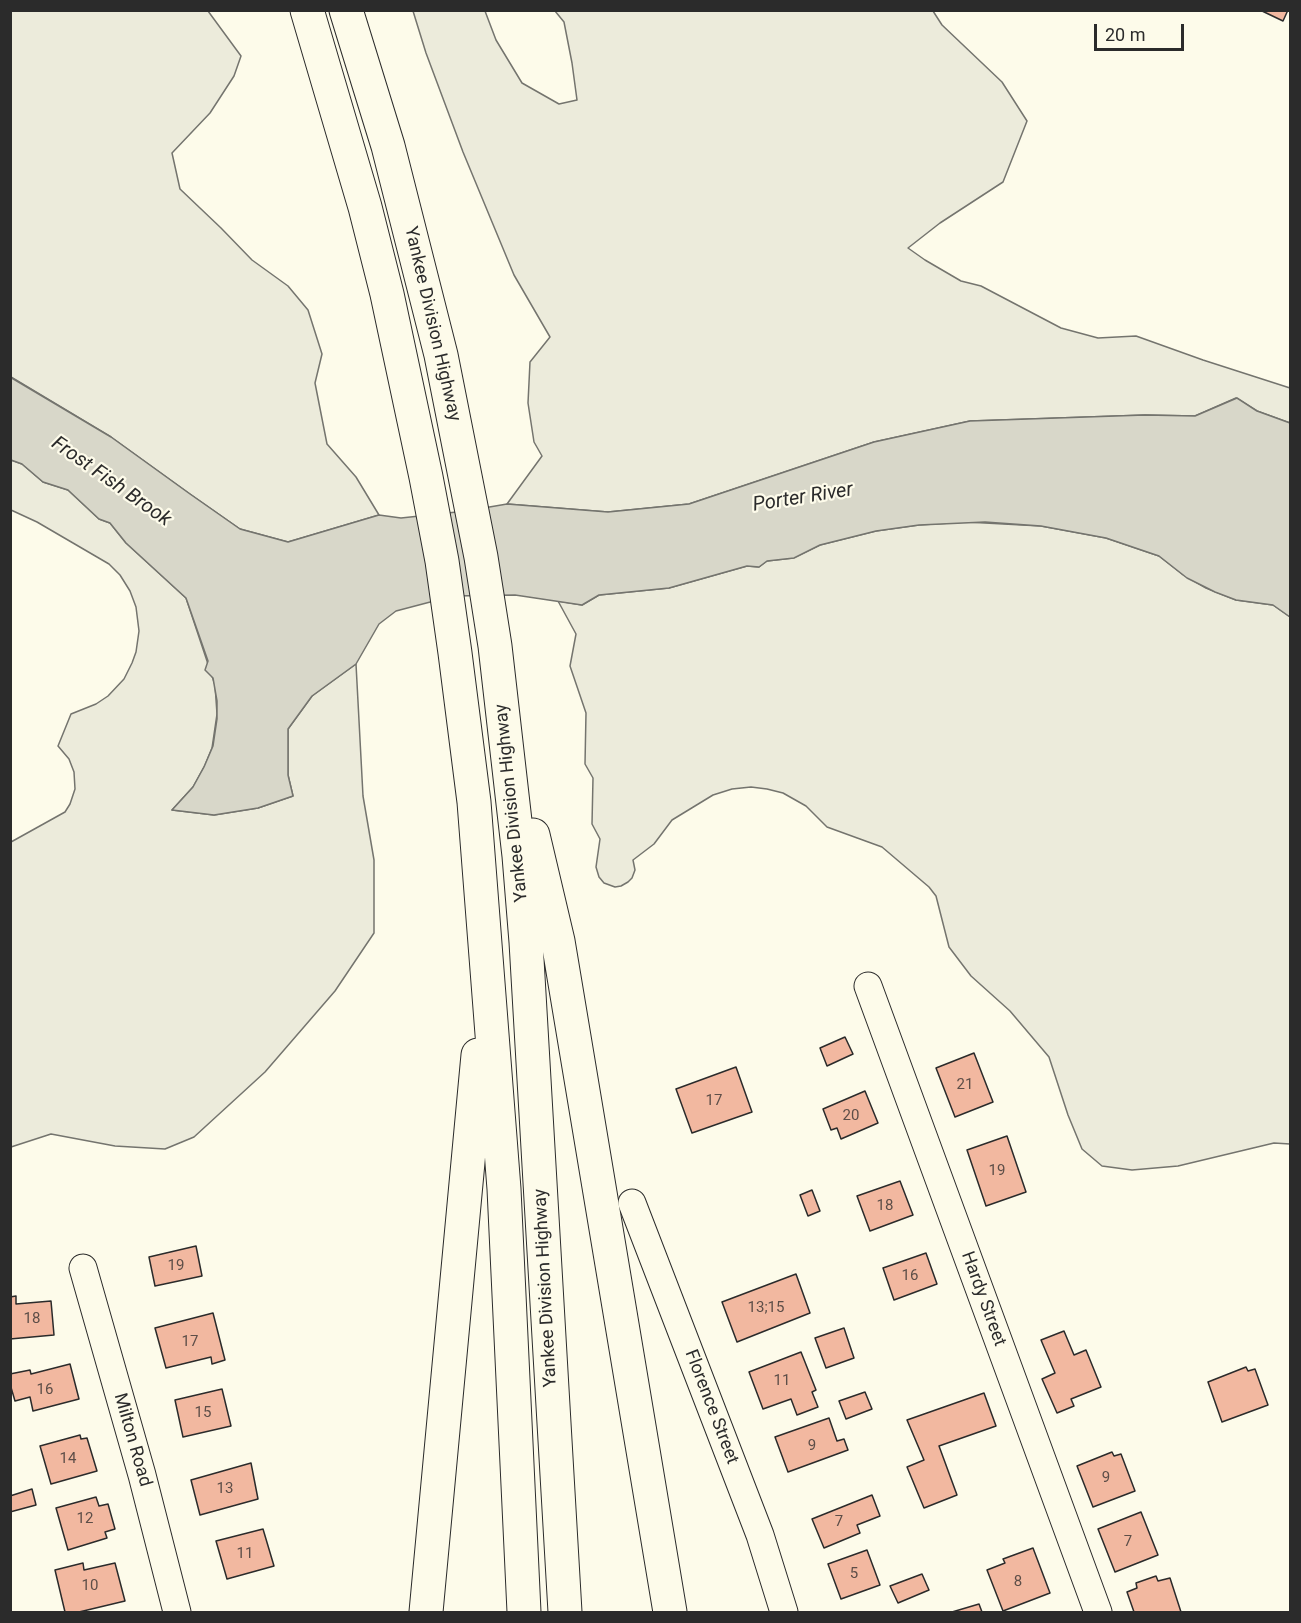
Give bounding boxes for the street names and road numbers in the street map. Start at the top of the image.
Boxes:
street label: Yankee Division Highway [399,225,465,423]
street label: Yankee Division Highway [491,703,533,903]
street label: Yankee Division Highway [530,1188,562,1388]
street label: Hardy Street [956,1249,1010,1349]
street label: Florence Street [679,1347,743,1467]
street label: Milton Road [108,1391,156,1489]

